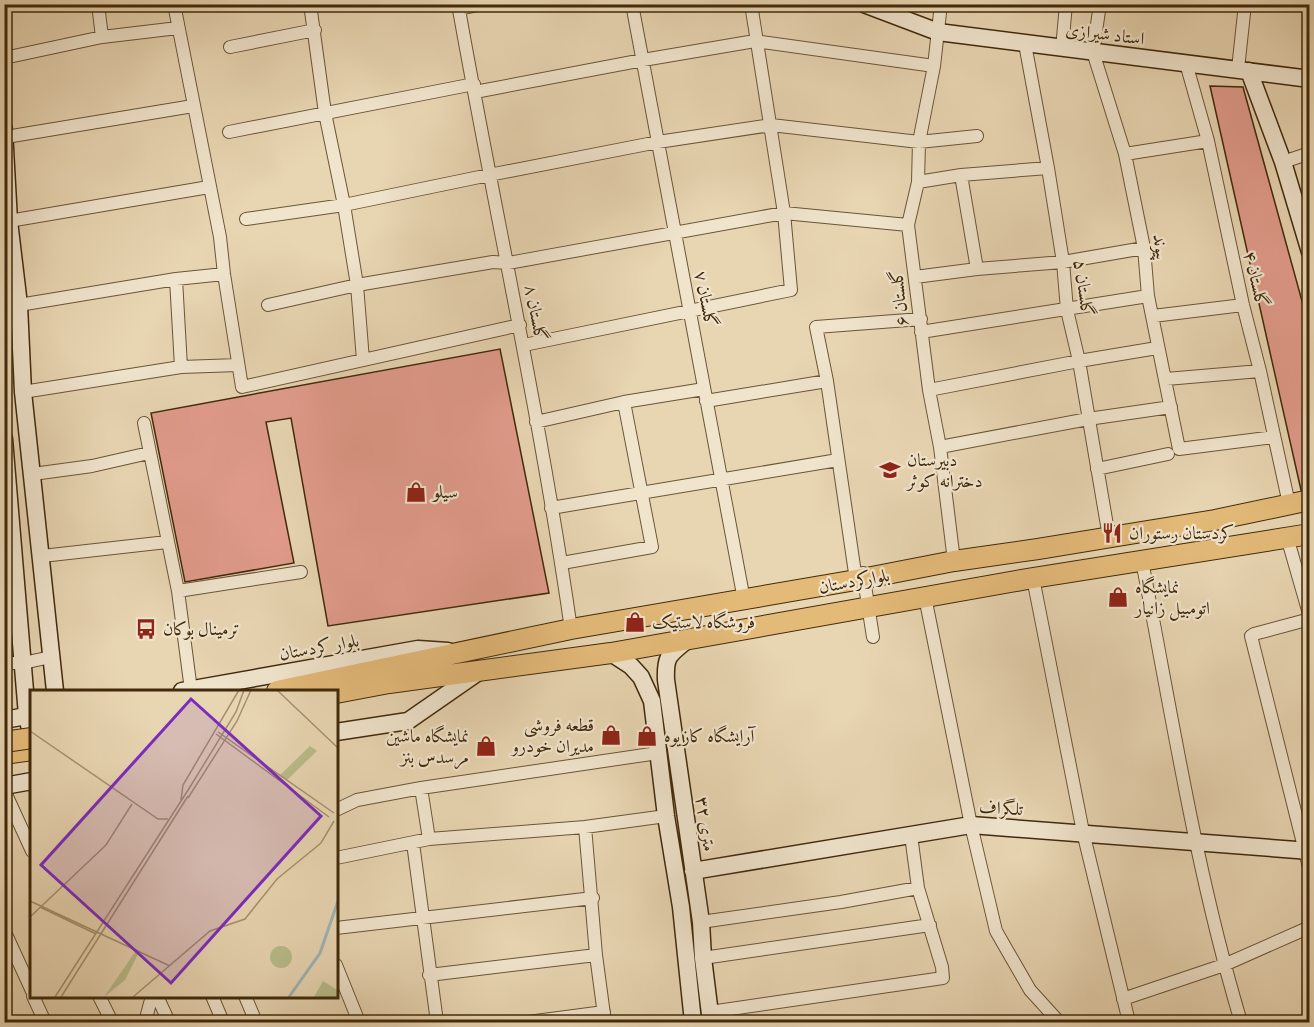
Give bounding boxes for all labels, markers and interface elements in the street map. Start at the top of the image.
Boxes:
street label: استاد شیرازی [1064,18,1146,53]
street label: پیوند [1145,232,1174,262]
street label: گلستان ۴ [1236,249,1273,310]
street label: گلستان ۵ [1066,258,1099,318]
street label: گلستان ۶ [885,268,916,328]
street label: گلستان ۷ [687,269,722,330]
street label: گلستان ۸ [517,283,552,344]
place label: دبیرستان دخترانه کوثر [905,449,983,495]
school or university icon: دبیرستان دخترانه کوثر [878,458,902,482]
shop icon: سیلو [404,480,428,504]
place label: سیلو [431,481,458,506]
restaurant icon: کردستان رستوران [1100,521,1124,545]
place label: کردستان رستوران [1129,522,1234,547]
street label: بلوارکردستان [817,564,892,601]
place label: نمایشگاه اتومبیل زانیار [1133,575,1210,622]
shop icon: نمایشگاه اتومبیل زانیار [1106,585,1130,609]
shop icon: فروشگاه لاستیک [623,610,647,634]
place label: فروشگاه لاستیک [652,610,755,636]
bus stop icon: ترمینال بوکان [134,617,158,641]
place label: ترمینال بوکان [163,618,240,643]
street label: بلوار کردستان [277,629,361,668]
inset map [30,690,338,997]
place label: قطعه فروشی مدیران خودرو [510,714,594,760]
shop icon: قطعه فروشی مدیران خودرو [599,723,623,747]
place label: نمایشگاه ماشین مرسدس بنز [386,724,469,771]
shop icon: آرایشگاه کازیوه [635,724,659,748]
place label: آرایشگاه کازیوه [664,724,757,750]
shop icon: نمایشگاه ماشین مرسدس بنز [474,734,498,758]
street label: ۳۲ متری [688,795,721,853]
street label: تلگراف [978,796,1024,823]

